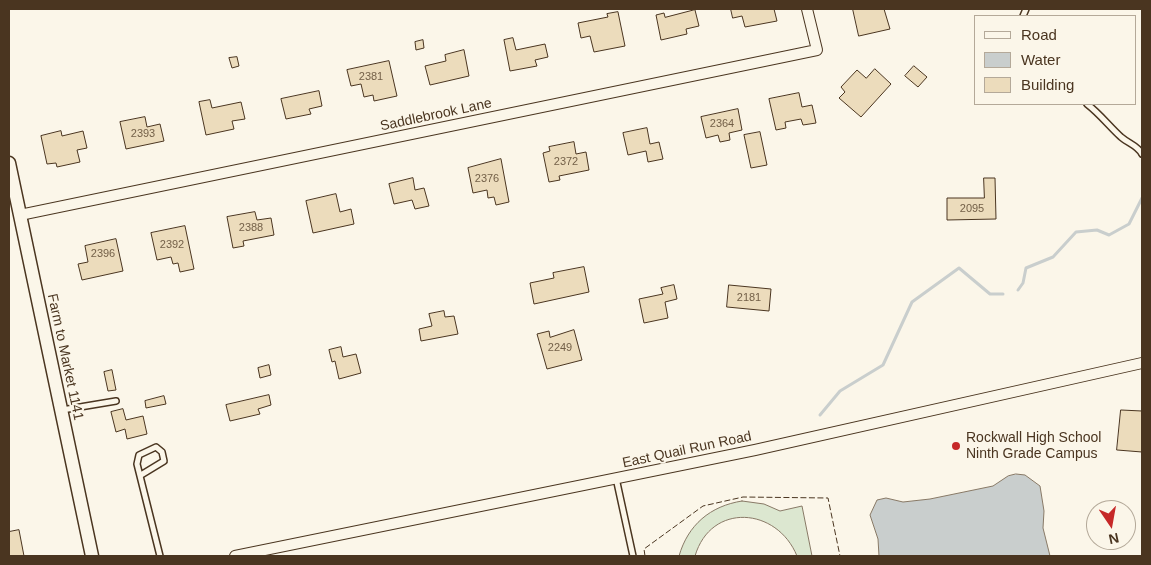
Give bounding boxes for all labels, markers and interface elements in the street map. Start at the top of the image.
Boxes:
legend [974,15,1136,105]
text: Road [1021,26,1057,43]
text: Water [1021,51,1060,68]
house number: 2381 [359,70,383,84]
text: Building [1021,76,1074,93]
street label: Saddlebrook Lane [379,95,493,135]
house number: 2364 [710,117,734,131]
house number: 2393 [131,127,155,141]
house number: 2372 [554,155,578,169]
house number: 2376 [475,172,499,186]
house number: 2095 [960,202,984,216]
house number: 2388 [239,221,263,235]
house number: 2392 [160,238,184,252]
house number: 2396 [91,247,115,261]
house number: 2181 [737,291,761,305]
street label: Farm to Market 1141 [43,292,87,422]
house number: 2249 [548,341,572,355]
street label: East Quail Run Road [621,428,753,472]
place label: Rockwall High School Ninth Grade Campus [966,430,1101,462]
marker: Rockwall High School Ninth Grade Campus [950,440,962,452]
north arrow [1086,500,1136,550]
text: N [1107,530,1121,548]

